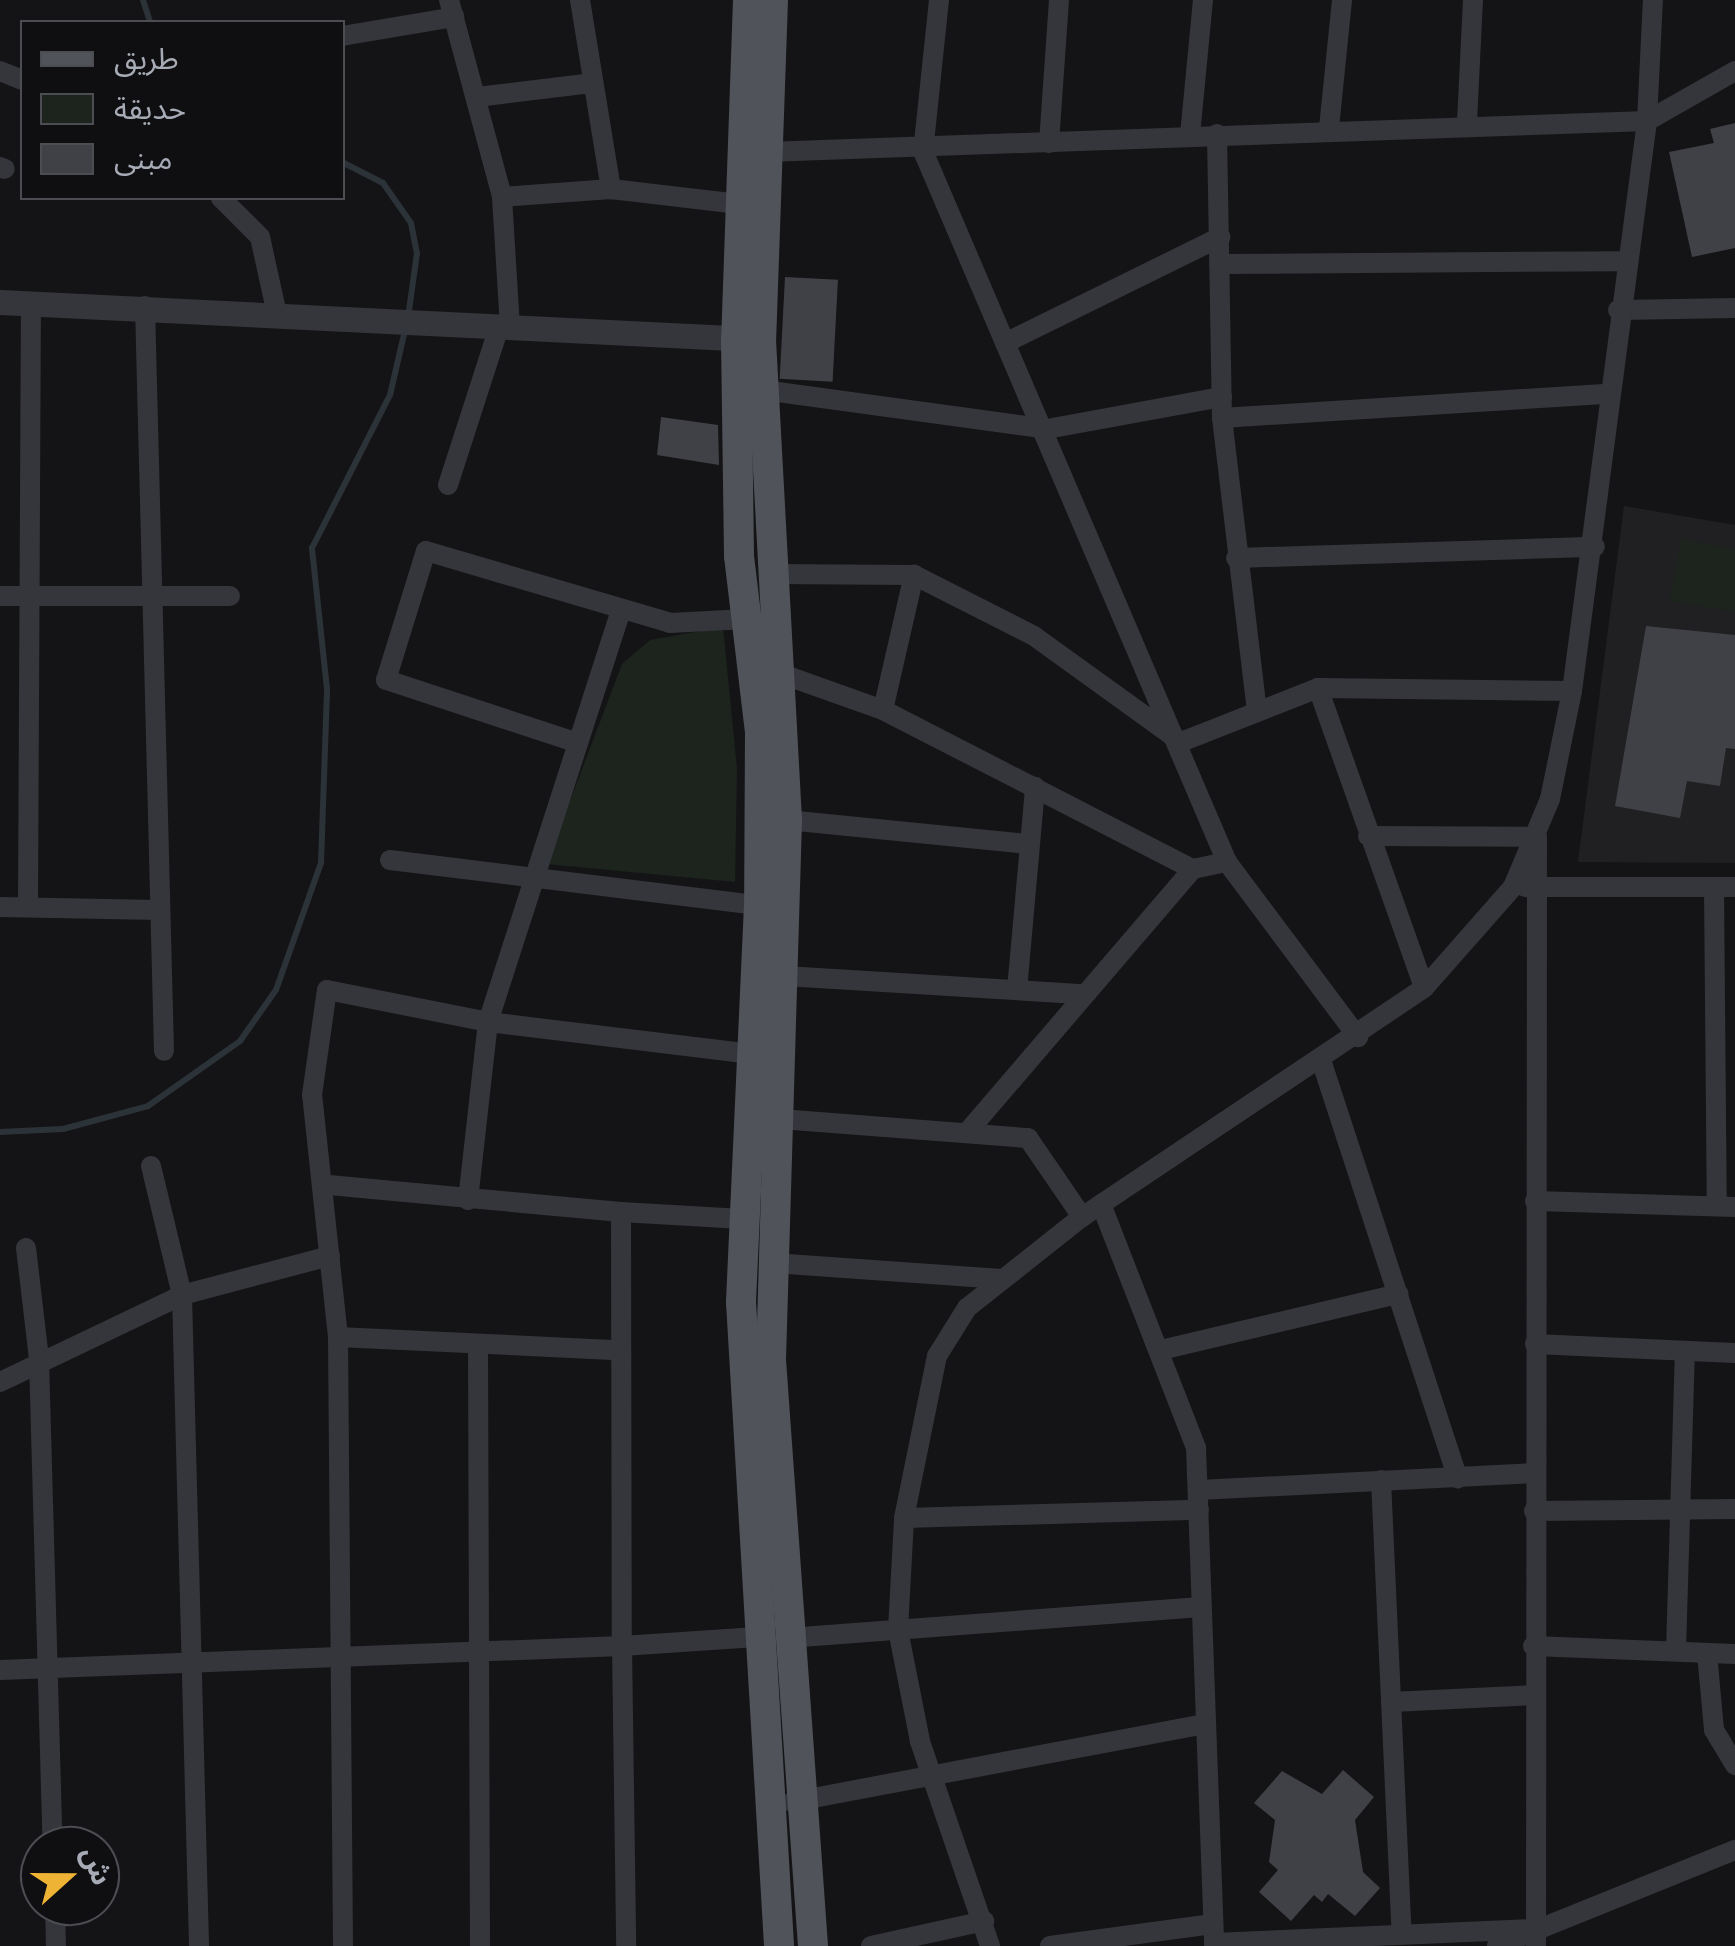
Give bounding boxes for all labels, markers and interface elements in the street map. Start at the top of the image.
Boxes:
legend [20,20,345,200]
text: طريق [114,41,179,77]
text: حديقة [114,91,186,127]
text: مبنى [114,141,172,177]
north arrow [20,1826,120,1926]
text: ش [74,1842,119,1890]

